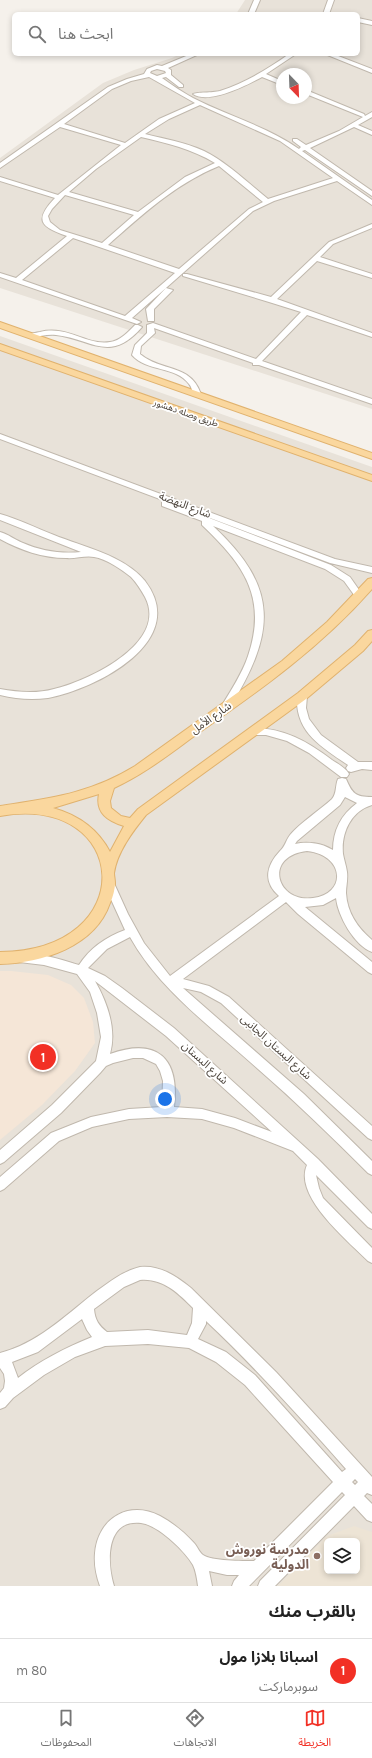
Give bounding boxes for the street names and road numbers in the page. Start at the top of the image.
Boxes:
street label: طريق وصله دهشور [151,397,220,430]
street label: شارع النهضة [157,489,213,522]
street label: شارع الأمل [188,699,235,738]
street label: شارع البستان الجانبى [237,1012,314,1083]
street label: شارع البستان [179,1039,231,1088]

